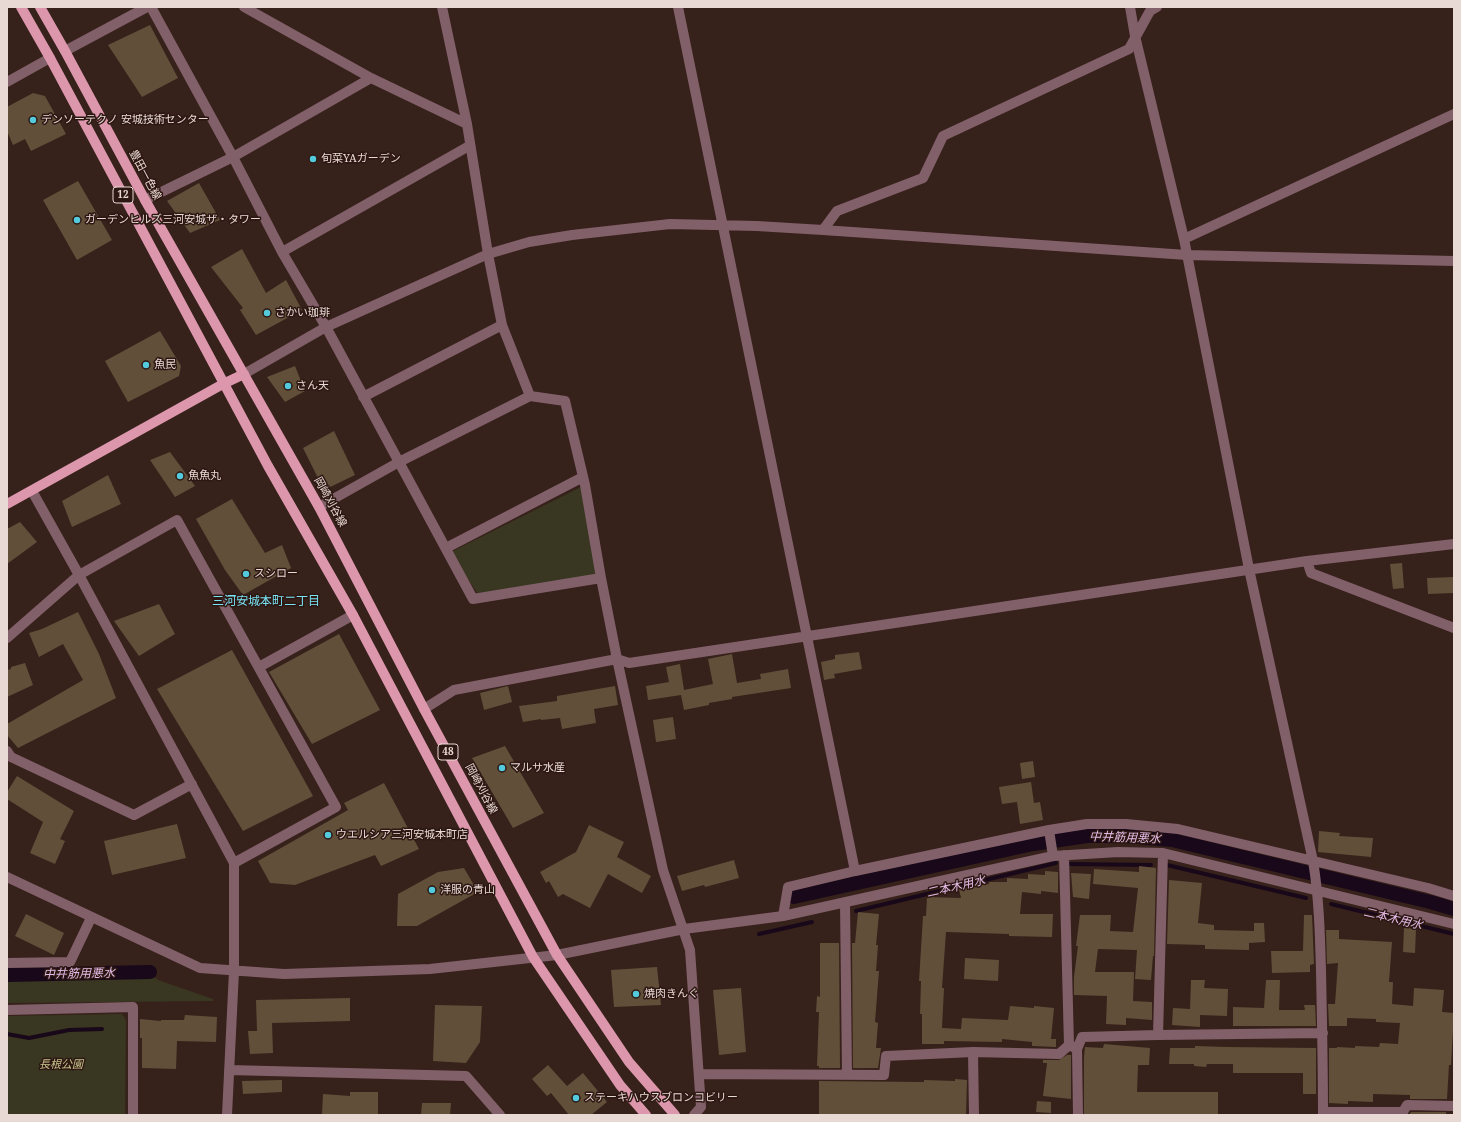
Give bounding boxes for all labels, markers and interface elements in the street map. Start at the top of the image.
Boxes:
place label: デンソーテクノ 安城技術センター [41,113,209,127]
marker: デンソーテクノ 安城技術センター [28,115,38,125]
street label: 豊田一色線 [126,148,164,202]
place label: 旬菜YAガーデン [321,152,401,166]
marker: 旬菜YAガーデン [308,154,318,164]
road number: 12 [113,187,133,203]
place label: ガーデンヒルズ三河安城ザ・タワー [85,213,261,227]
marker: ガーデンヒルズ三河安城ザ・タワー [72,215,82,225]
place label: さかい珈琲 [275,306,330,320]
marker: さかい珈琲 [262,308,272,318]
place label: 魚民 [154,358,176,372]
marker: 魚民 [141,360,151,370]
place label: さん天 [296,379,329,393]
marker: さん天 [283,381,293,391]
place label: 魚魚丸 [188,469,221,483]
marker: 魚魚丸 [175,471,185,481]
street label: 岡崎刈谷線 [311,475,349,529]
place label: スシロー [254,567,298,581]
marker: スシロー [241,569,251,579]
district label: 三河安城本町二丁目 [212,595,320,609]
road number: 48 [438,744,458,760]
place label: マルサ水産 [510,761,565,775]
street label: 岡崎刈谷線 [462,762,500,816]
marker: マルサ水産 [497,763,507,773]
place label: ウエルシア三河安城本町店 [336,828,468,842]
marker: ウエルシア三河安城本町店 [323,830,333,840]
water label: 中井筋用悪水 [1089,830,1161,846]
water label: 二本木用水 [925,873,987,901]
place label: 洋服の青山 [440,883,495,897]
marker: 洋服の青山 [427,885,437,895]
water label: 二本木用水 [1362,905,1424,933]
water label: 中井筋用悪水 [43,966,115,982]
place label: 焼肉きんぐ [644,987,699,1001]
marker: 焼肉きんぐ [631,989,641,999]
park label: 長根公園 [39,1058,83,1072]
place label: ステーキハウスブロンコビリー [584,1091,738,1105]
marker: ステーキハウスブロンコビリー [571,1093,581,1103]

